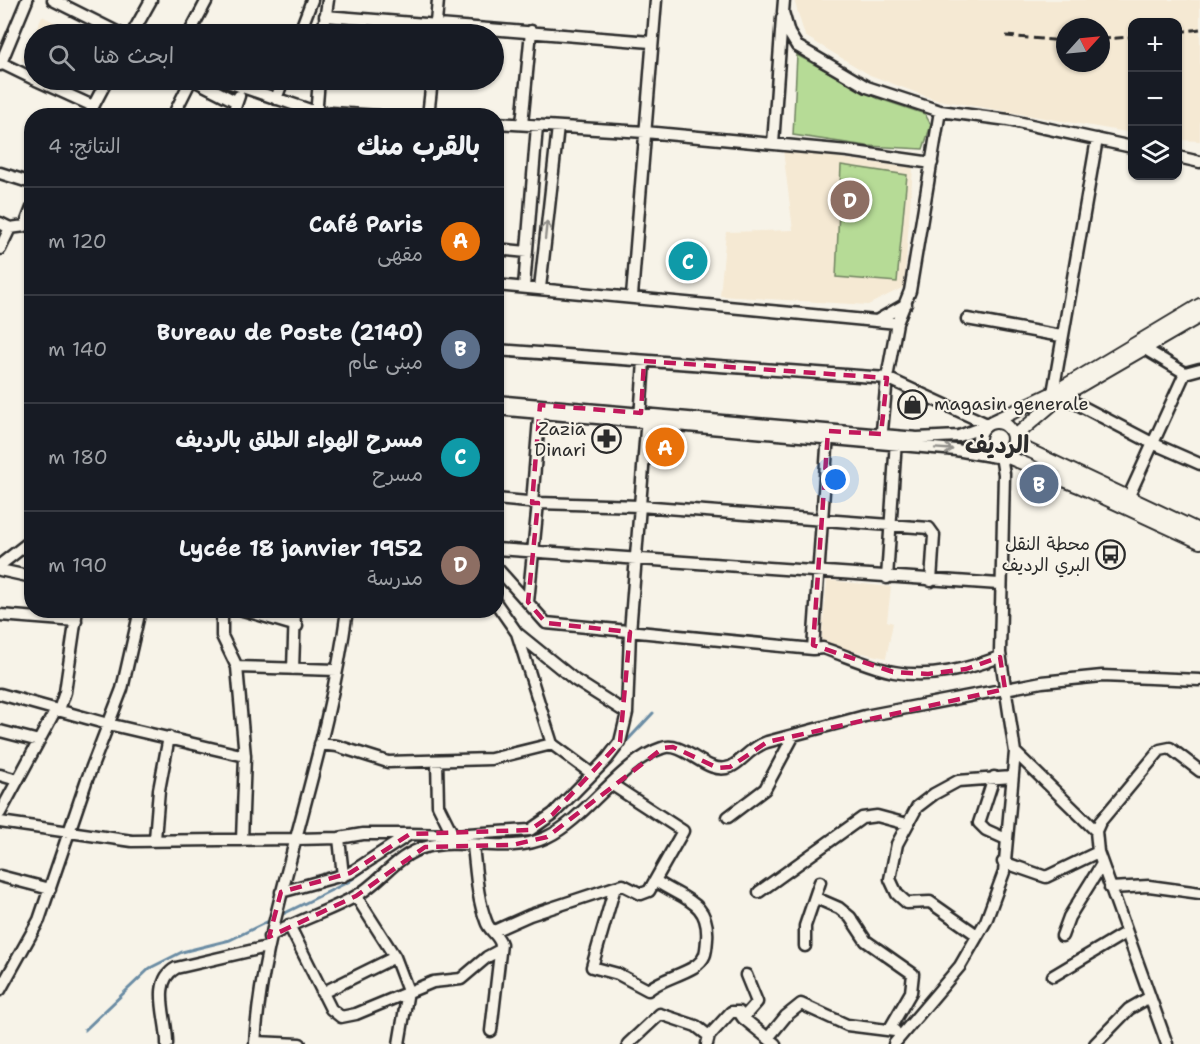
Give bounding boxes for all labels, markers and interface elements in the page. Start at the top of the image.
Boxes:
north arrow [1056,18,1110,72]
map controls [1128,18,1182,180]
button: + [1128,18,1182,72]
search box [24,24,504,90]
icon: search [45,41,78,74]
text: ابحث هنا [93,41,174,70]
button: − [1128,72,1182,126]
button: layers [1128,126,1182,180]
text: بالقرب منك [357,128,480,163]
text: النتائج: 4 [48,133,121,159]
pin: D [830,178,870,222]
text: Café Paris [309,210,423,239]
one-way arrow [541,221,552,241]
text: 120 m [48,228,107,254]
text: A [453,228,468,254]
pin: C [668,238,708,284]
text: مقهى [377,241,423,267]
text: Bureau de Poste (2140) [157,318,423,347]
text: 140 m [48,336,107,362]
text: B [454,336,467,362]
text: مبنى عام [348,349,423,375]
shop icon: magasin generale [897,388,929,420]
place label: magasin generale [934,392,1089,416]
place label: Zazia Dinari [534,417,586,462]
pharmacy icon: Zazia Dinari [591,423,623,455]
pin: A [646,424,684,470]
text: مسرح الهواء الطلق بالرديف [176,425,423,454]
district label: الرديف [965,429,1029,461]
text: 180 m [48,444,108,470]
text: C [454,444,467,470]
one-way arrow [933,444,953,455]
text: مسرح [372,461,423,487]
pin: B [1020,462,1058,506]
your location [821,465,850,494]
place label: محطة النقل البري الرديف [1002,532,1090,578]
text: Lycée 18 janvier 1952 [179,534,423,563]
bus stop icon: محطة النقل البري الرديف [1095,538,1127,570]
text: 190 m [48,552,107,578]
text: D [453,552,468,578]
text: مدرسة [367,565,423,591]

